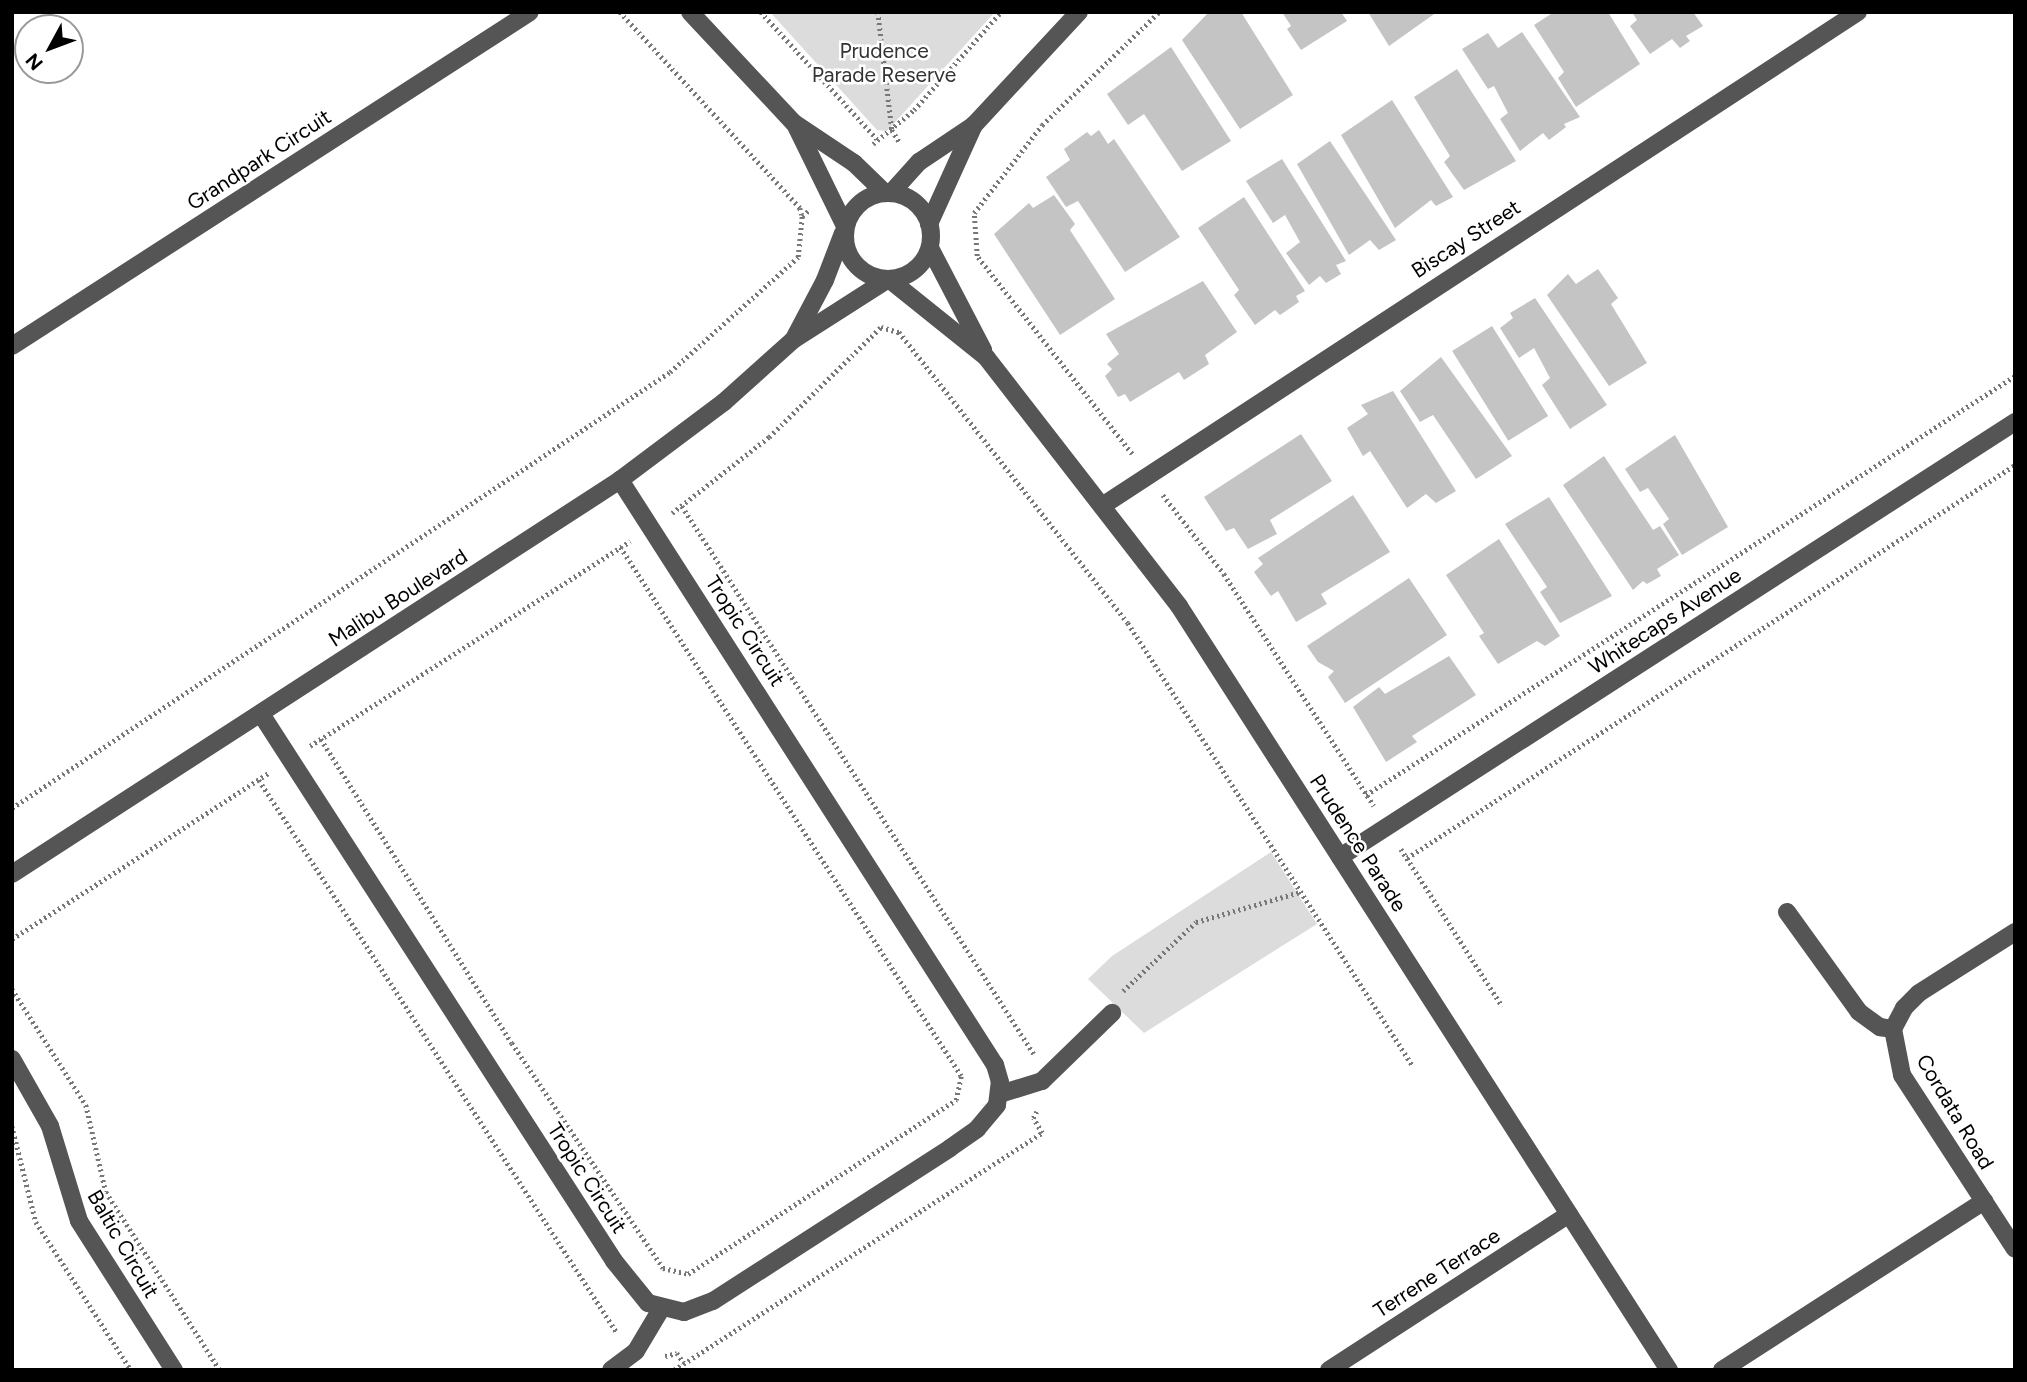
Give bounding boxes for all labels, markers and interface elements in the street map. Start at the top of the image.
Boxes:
north arrow [14,14,84,84]
park label: Prudence Parade Reserve [812,38,956,88]
text: N [21,49,48,75]
street label: Grandpark Circuit [182,104,336,216]
street label: Biscay Street [1407,195,1525,283]
street label: Malibu Boulevard [324,544,472,652]
street label: Whitecaps Avenue [1584,562,1746,680]
street label: Tropic Circuit [700,571,790,691]
street label: Prudence Parade [1304,770,1412,916]
street label: Cordata Road [1911,1050,1999,1174]
street label: Tropic Circuit [542,1118,632,1238]
street label: Baltic Circuit [82,1186,164,1302]
street label: Terrene Terrace [1369,1223,1505,1323]

